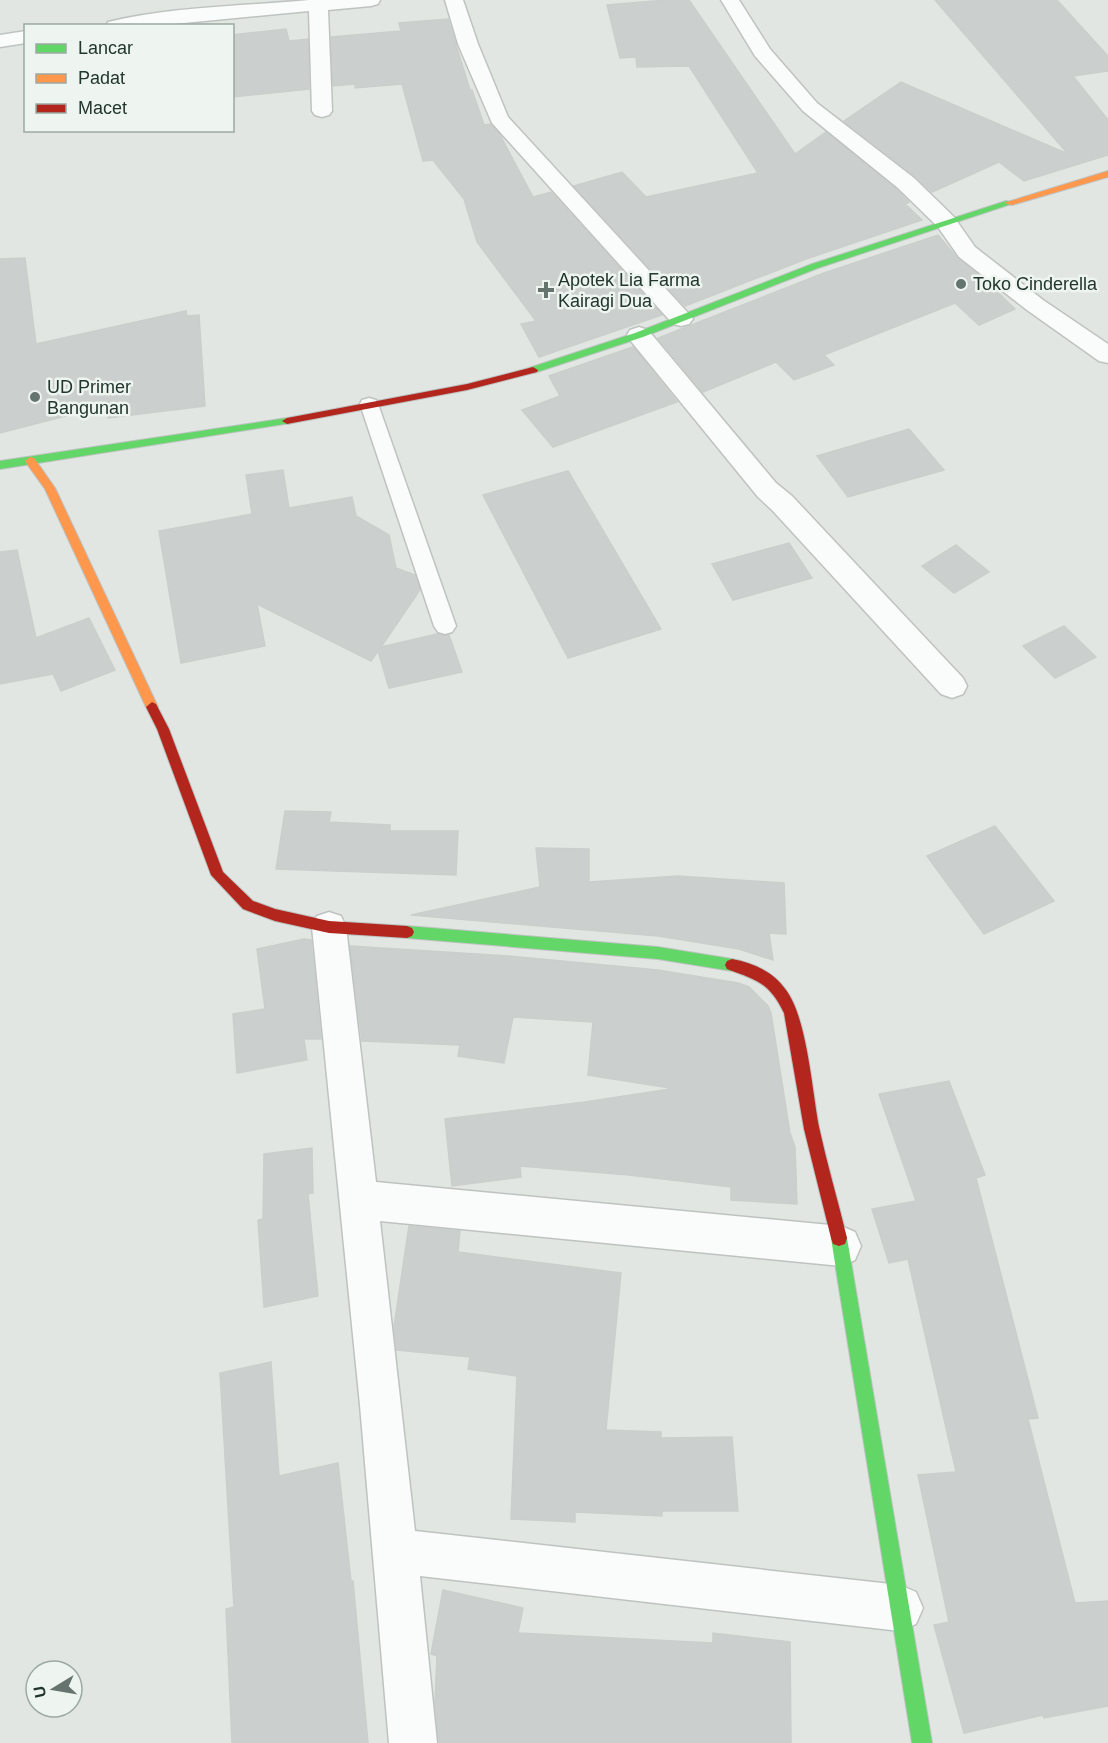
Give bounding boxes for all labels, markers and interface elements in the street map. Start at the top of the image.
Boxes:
legend [24,24,234,132]
text: Lancar [78,38,133,58]
text: Padat [78,68,125,88]
text: Macet [78,98,127,118]
place label: Apotek Lia Farma Kairagi Dua [558,270,701,311]
place label: Toko Cinderella [973,274,1098,294]
marker: Toko Cinderella [954,277,968,291]
marker: Apotek Lia Farma Kairagi Dua [539,283,553,297]
place label: UD Primer Bangunan [47,377,131,418]
marker: UD Primer Bangunan [28,390,42,404]
north arrow [24,1659,84,1719]
text: U [30,1684,49,1699]

